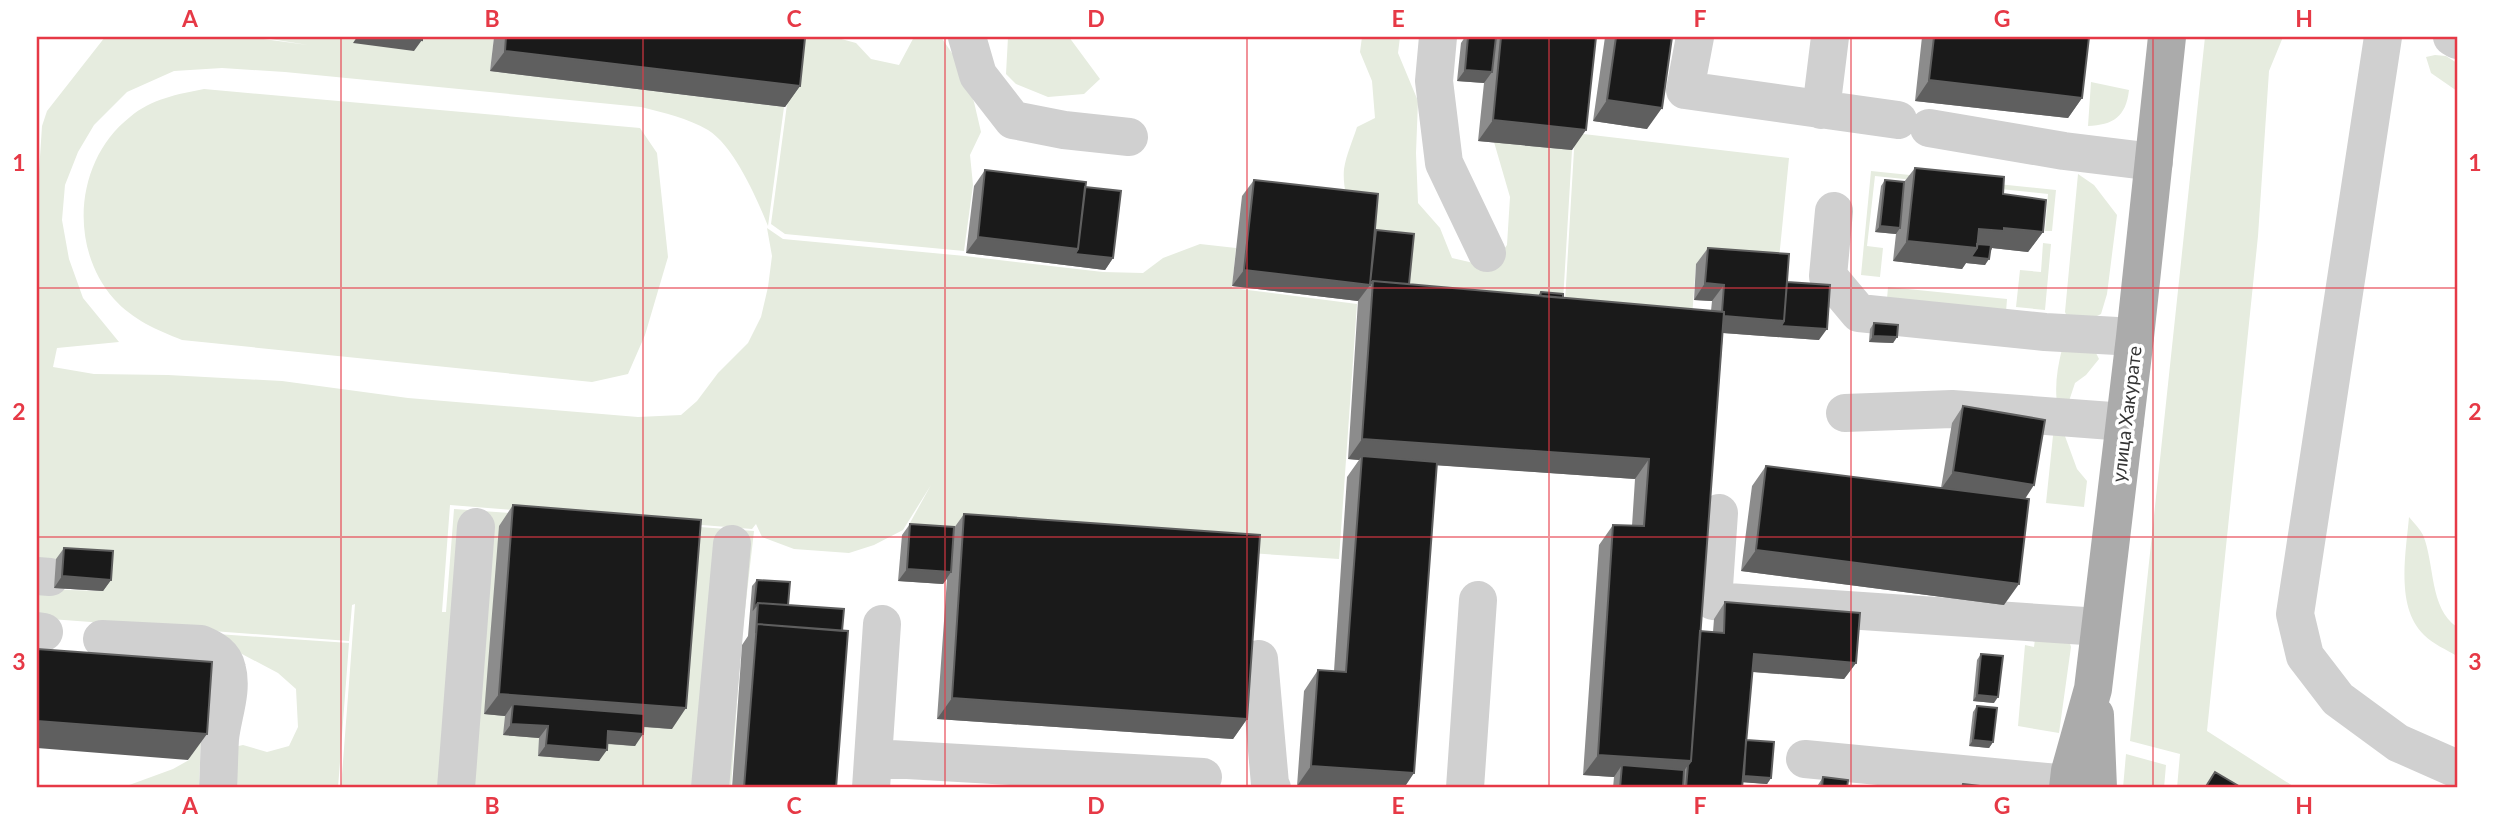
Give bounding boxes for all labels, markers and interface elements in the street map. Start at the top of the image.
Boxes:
text: A [181,4,199,32]
text: B [484,4,500,32]
text: C [786,4,802,32]
text: D [1087,4,1105,32]
text: E [1391,4,1405,32]
text: F [1693,4,1707,32]
text: G [1994,4,2010,32]
text: H [2295,4,2313,32]
text: 1 [12,148,26,176]
text: 1 [2468,148,2482,176]
street label: улица Хакурате [2106,345,2146,483]
text: 2 [12,397,26,425]
text: 2 [2468,397,2482,425]
text: 3 [12,647,26,675]
text: 3 [2468,647,2482,675]
text: A [181,791,199,819]
text: B [484,791,500,819]
text: C [786,791,802,819]
text: D [1087,791,1105,819]
text: E [1391,791,1405,819]
text: F [1693,791,1707,819]
text: G [1994,791,2010,819]
text: H [2295,791,2313,819]

